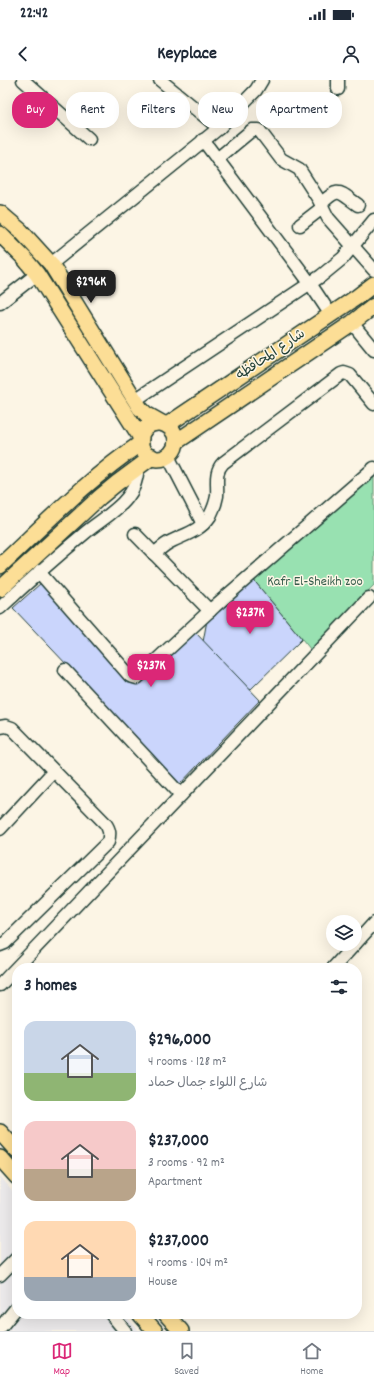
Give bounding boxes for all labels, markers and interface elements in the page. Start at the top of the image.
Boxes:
text: 22:42 [20,3,48,25]
text: Keyplace [157,42,217,67]
icon: back [12,43,34,65]
icon: person [340,43,362,65]
chip: Buy [12,92,58,128]
chip: Rent [66,92,119,128]
chip: Filters [127,92,190,128]
chip: New [198,92,248,128]
chip: Apartment [256,92,342,128]
pin: $296K [63,270,119,304]
text: $296K [76,273,106,292]
street label: شارع المحافظه [232,324,310,386]
park label: Kafr El-Sheikh zoo [267,572,363,592]
pin: $237K [222,601,278,635]
text: $237K [235,604,265,623]
pin: $237K [123,654,179,688]
text: $237K [136,657,166,676]
map controls [326,915,362,951]
button: layers [326,915,362,951]
text: 3 homes [24,975,77,999]
icon: filters [328,976,350,998]
text: $296,000 [148,1029,211,1053]
icon: home [56,1037,104,1085]
text: 4 rooms · 128 m² [148,1053,226,1072]
text: شارع اللواء جمال حماد [148,1074,267,1093]
text: $237,000 [148,1130,209,1154]
icon: home [56,1137,104,1185]
text: 3 rooms · 92 m² [148,1154,225,1173]
text: Apartment [148,1173,202,1192]
text: $237,000 [148,1230,209,1254]
icon: home [56,1237,104,1285]
text: 4 rooms · 104 m² [148,1254,228,1273]
text: House [148,1273,177,1292]
tab: Map [51,1340,73,1380]
tab: Saved [174,1340,199,1380]
tab: Home [300,1340,323,1380]

